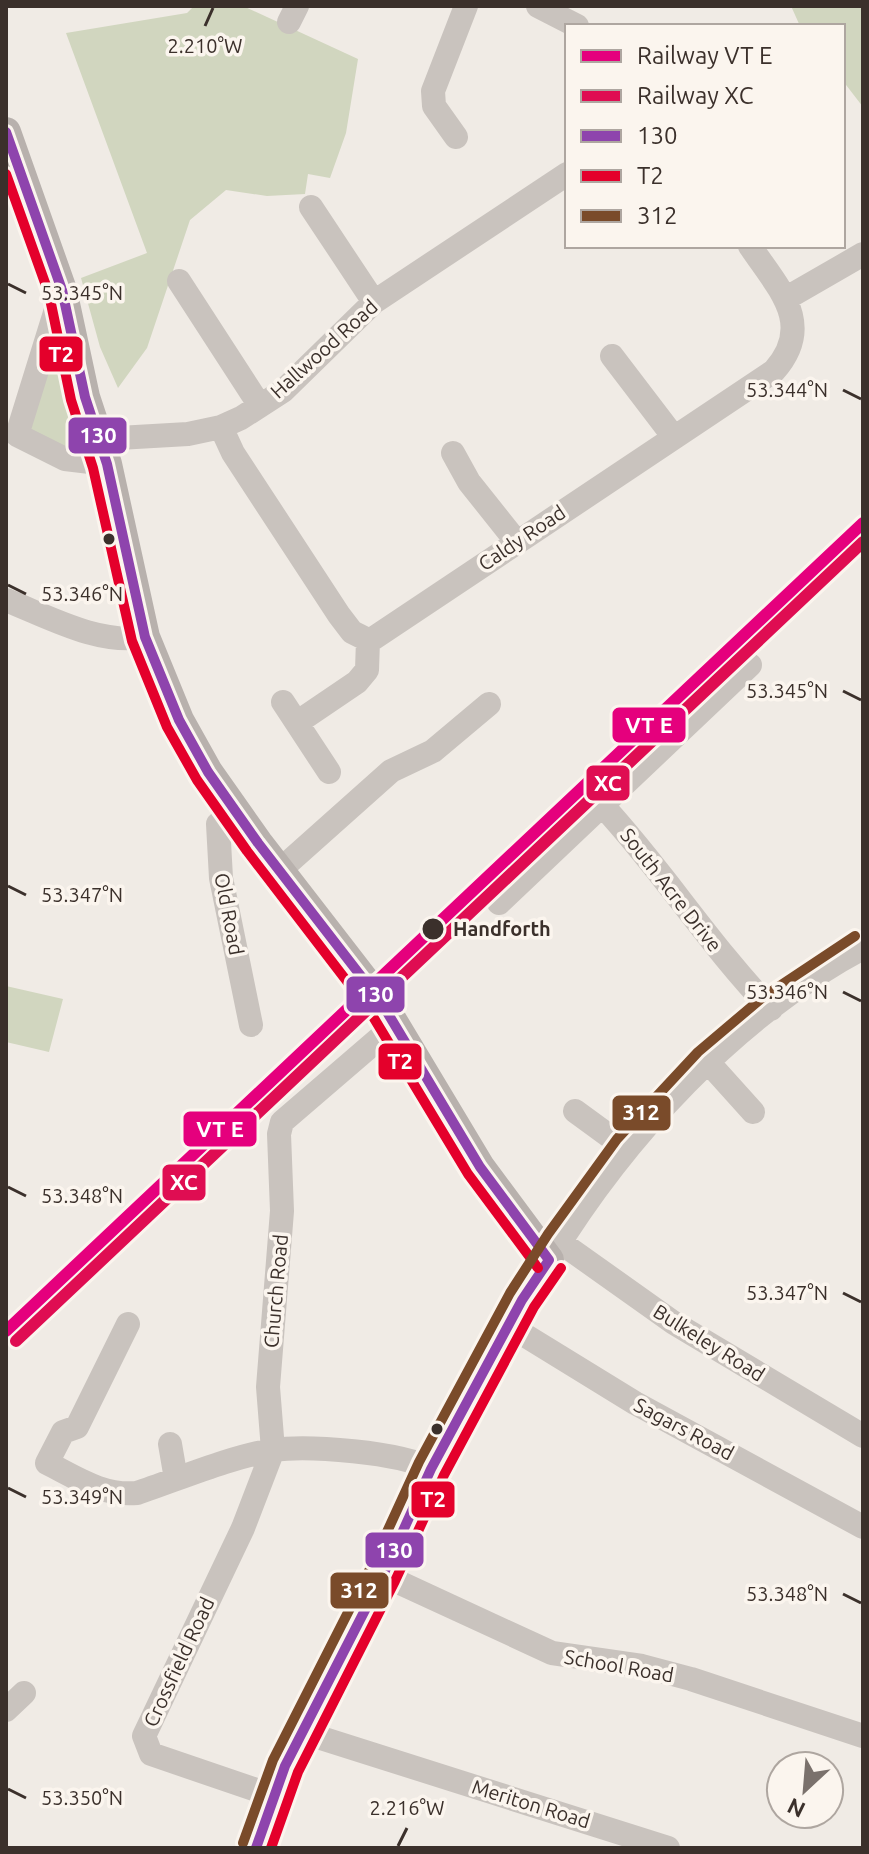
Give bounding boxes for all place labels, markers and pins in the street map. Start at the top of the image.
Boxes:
unlabelled marker [101,531,117,547]
marker: Handforth [420,916,446,942]
place label: Handforth [453,917,551,940]
unlabelled marker [429,1421,445,1437]

